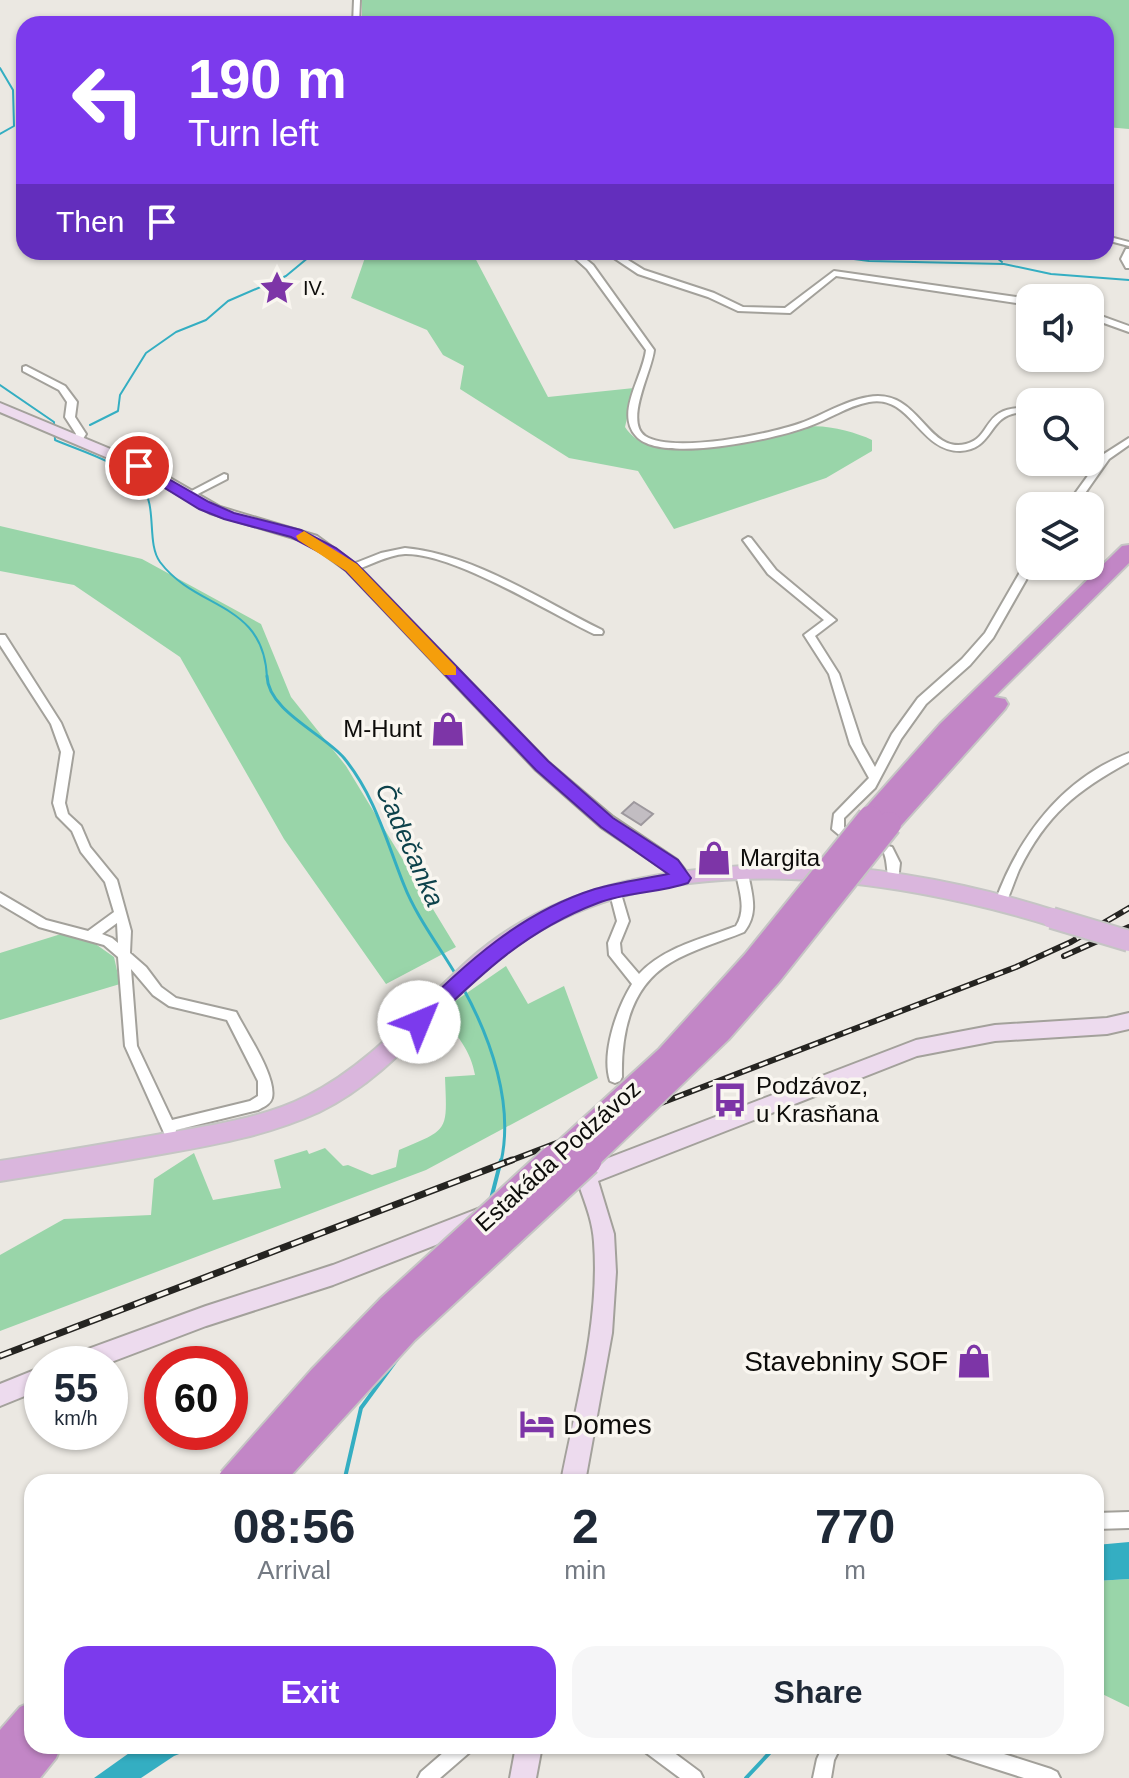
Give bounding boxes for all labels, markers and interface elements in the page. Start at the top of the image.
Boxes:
text: 190 m [188,47,347,110]
icon: left [56,48,160,152]
text: Turn left [188,113,319,154]
icon: arrive [140,200,184,244]
text: Then [56,205,124,238]
place icon: IV. [258,269,296,307]
place label: IV. [303,277,326,299]
map controls [1016,284,1104,580]
button: sound [1016,284,1104,372]
button: search [1016,388,1104,476]
pin [105,432,173,500]
icon: arrive [117,444,161,488]
button: layers [1016,492,1104,580]
shop icon: M-Hunt [429,710,467,748]
place label: M-Hunt [343,715,422,742]
water label: Čadečanka [370,779,450,911]
shop icon: Margita [695,839,733,877]
place label: Margita [740,844,821,871]
position arrow [377,980,461,1064]
place label: Podzávoz, u Krasňana [756,1072,879,1127]
street label: Estakáda Podzávoz [470,1075,646,1237]
bus stop icon: Podzávoz, u Krasňana [711,1081,749,1119]
shop icon: Stavebniny SOF [955,1342,993,1380]
speed limit sign: 60 [144,1346,248,1450]
place label: Stavebniny SOF [744,1346,948,1377]
text: 55 [54,1366,98,1410]
hotel icon: Domes [518,1405,556,1443]
text: km/h [54,1407,98,1429]
place label: Domes [563,1409,652,1440]
text: 08:56 [233,1500,356,1553]
text: 2 [572,1500,599,1553]
text: 770 [815,1500,895,1553]
text: Arrival [257,1555,331,1585]
text: min [564,1555,606,1585]
text: m [844,1555,866,1585]
button: Exit [64,1646,556,1738]
button: Share [572,1646,1064,1738]

